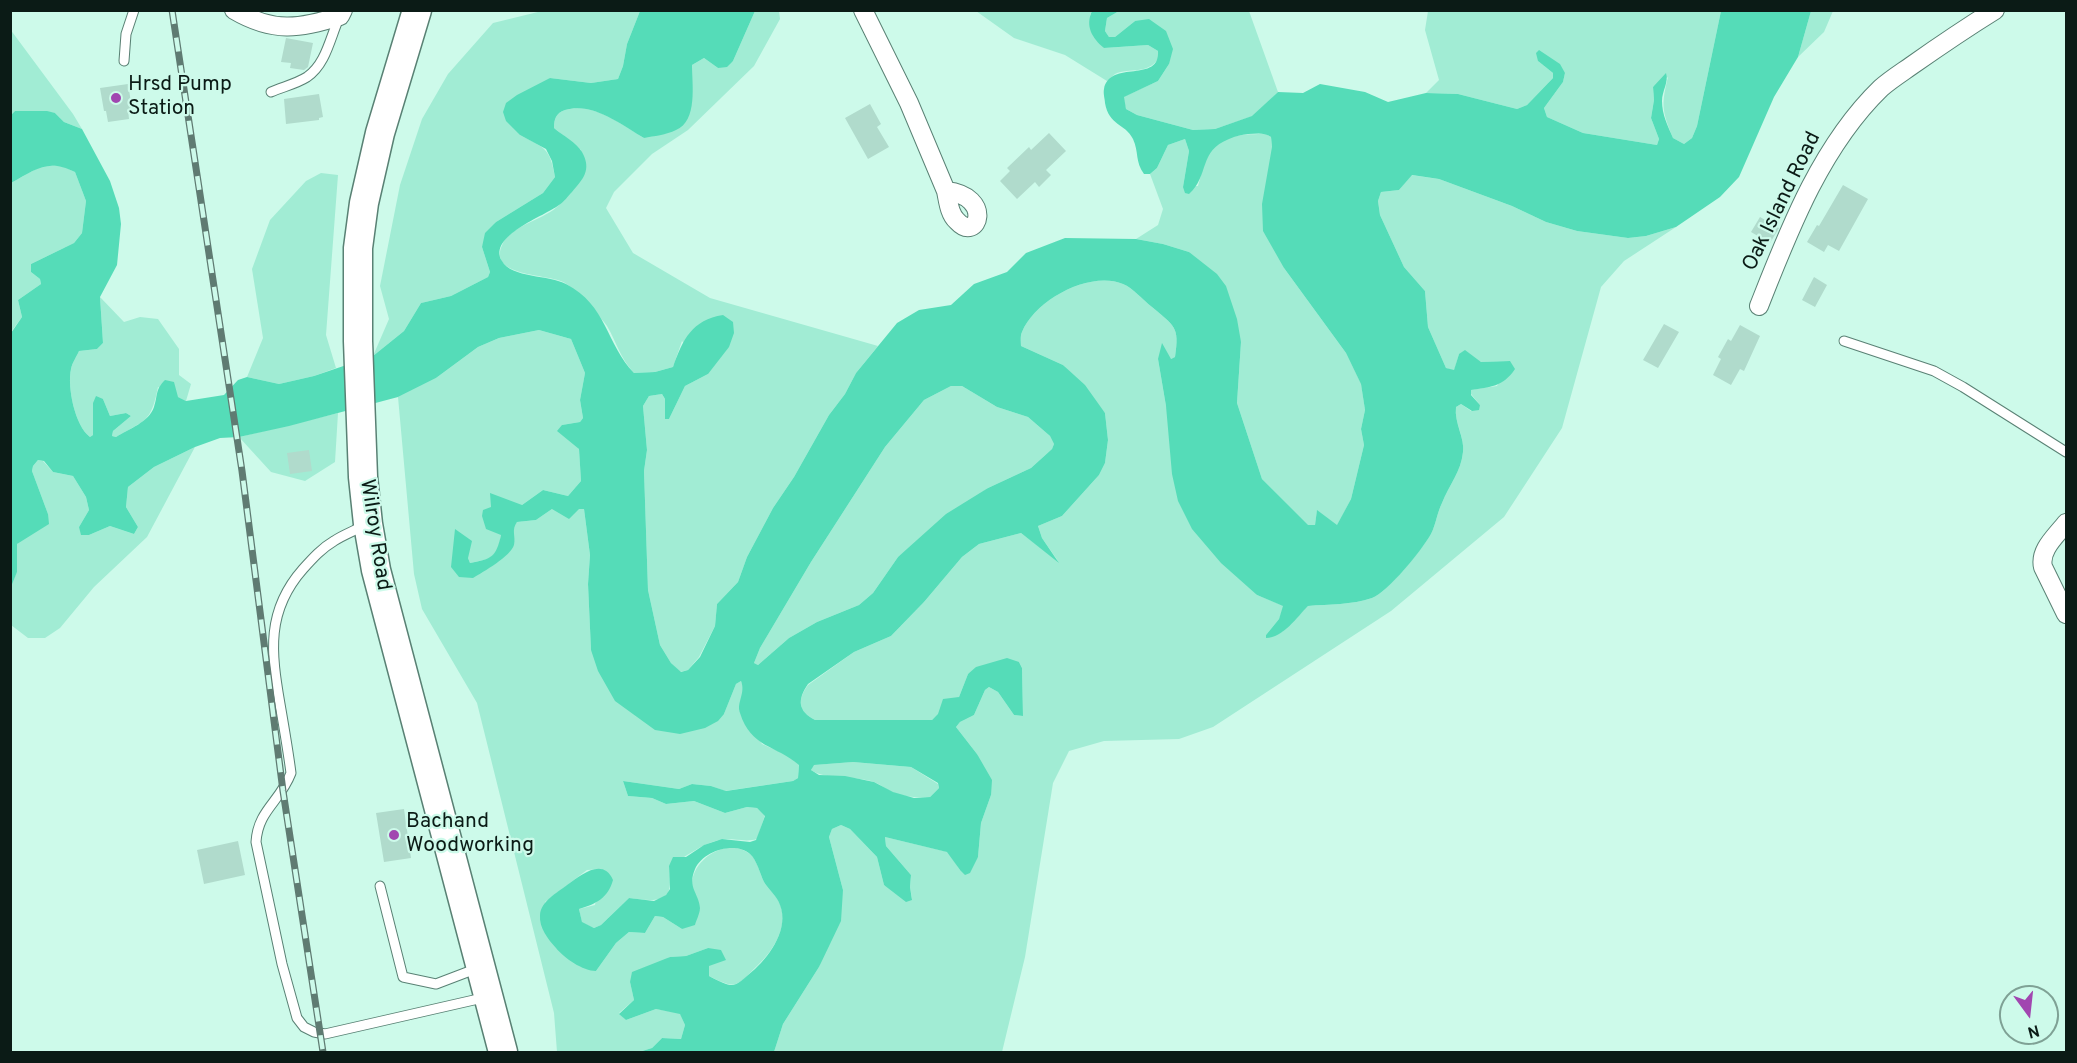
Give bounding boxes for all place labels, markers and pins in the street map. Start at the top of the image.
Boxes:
place label: Hrsd Pump Station [128,73,232,123]
marker: Hrsd Pump Station [109,91,123,105]
place label: Bachand Woodworking [406,810,534,860]
marker: Bachand Woodworking [387,828,401,842]

